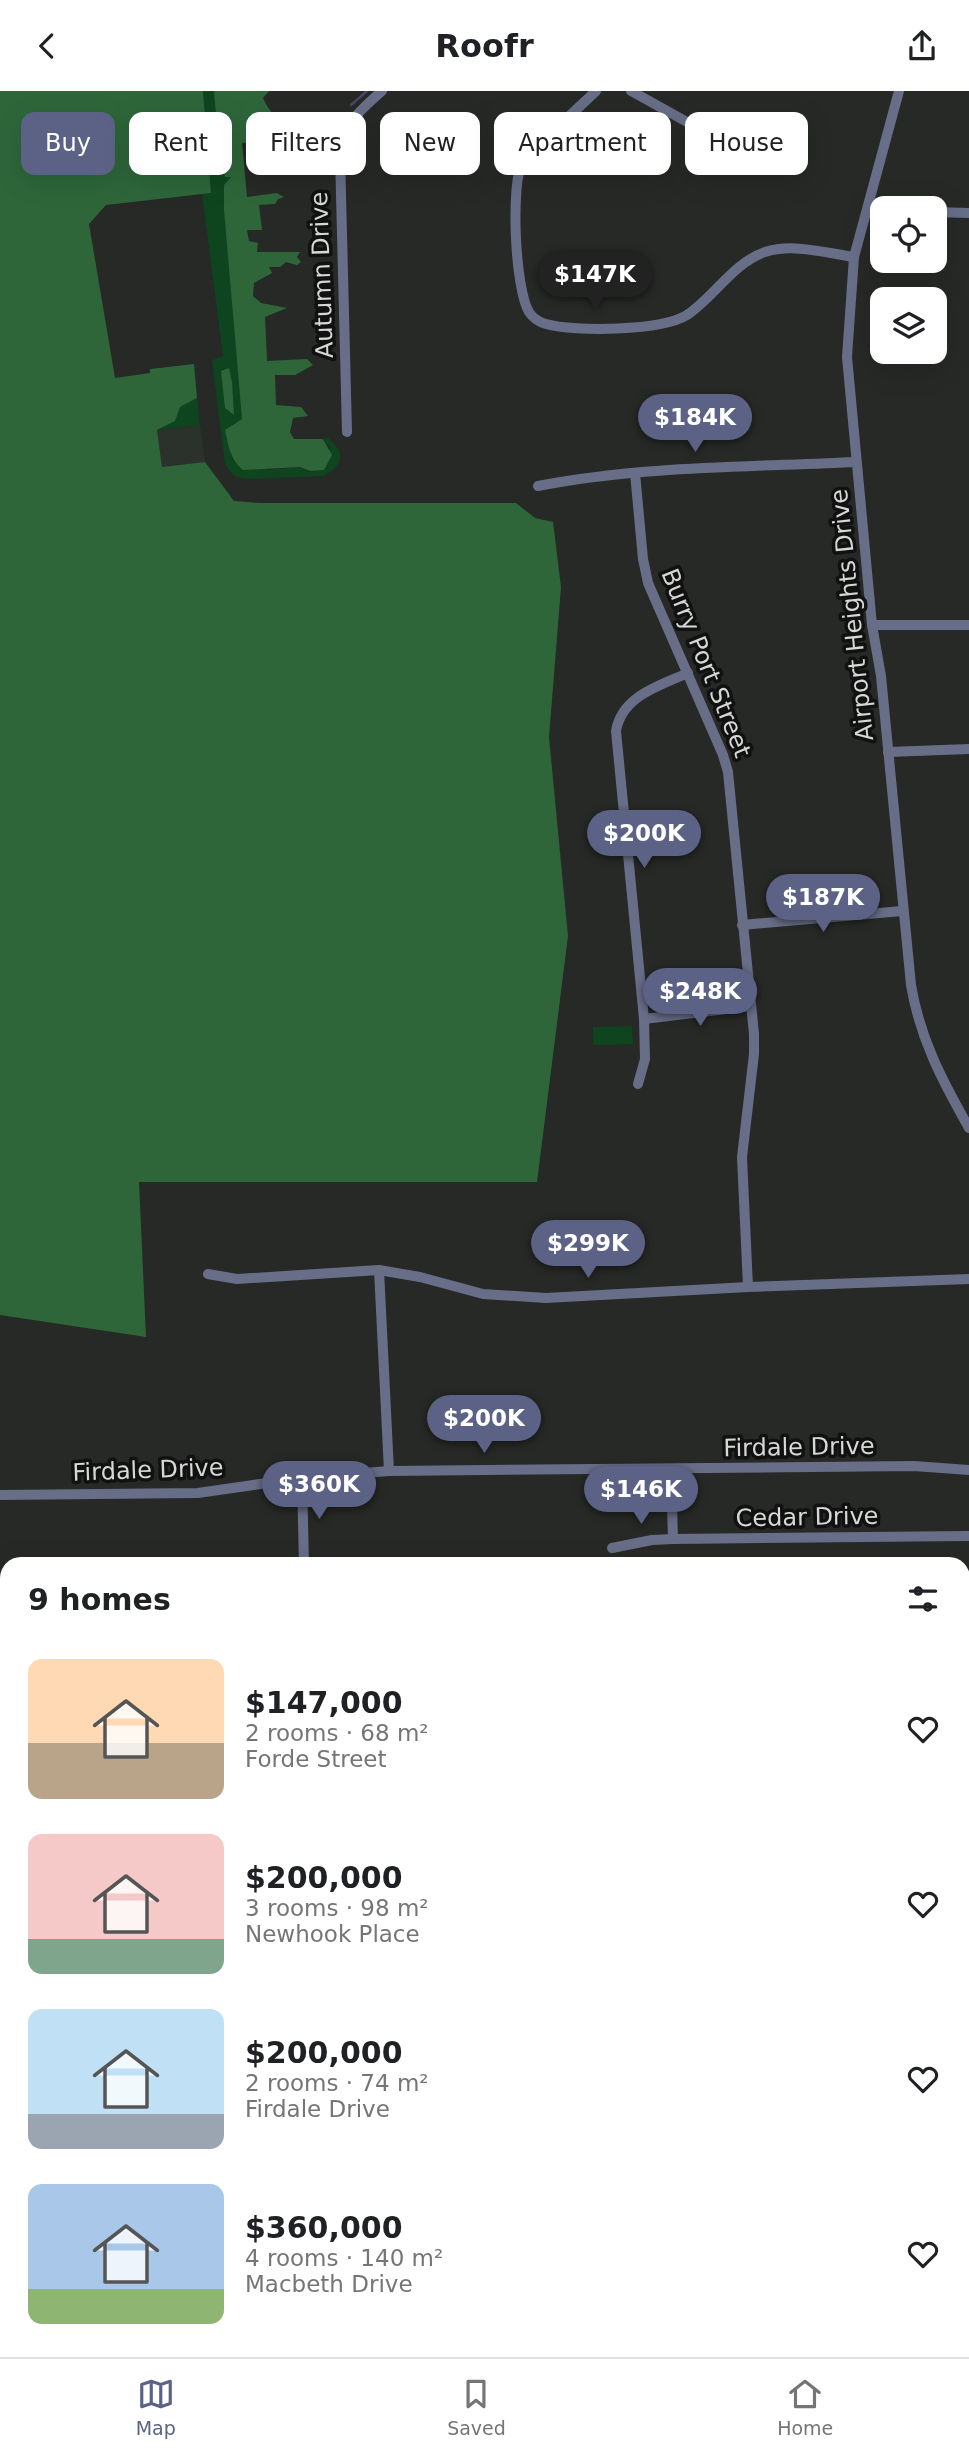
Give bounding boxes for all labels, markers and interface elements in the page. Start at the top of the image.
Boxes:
icon: back [28,27,66,65]
text: Roofr [435,27,534,65]
icon: share [903,27,941,65]
chip: Buy [21,112,115,175]
chip: Rent [129,112,232,175]
chip: Filters [246,112,366,175]
chip: New [380,112,480,175]
chip: Apartment [494,112,671,175]
chip: House [685,112,808,175]
street label: Autumn Drive [305,191,339,359]
map controls [870,196,947,364]
button: locate [870,196,947,273]
pin: $147K [546,251,644,311]
text: $147K [554,261,636,287]
button: layers [870,287,947,364]
pin: $184K [646,395,744,454]
text: $184K [654,404,736,430]
street label: Airport Heights Drive [825,488,879,742]
street label: Burry Port Street [655,565,757,761]
pin: $200K [595,811,693,870]
text: $200K [603,820,685,846]
pin: $187K [774,875,872,934]
text: $187K [782,884,864,910]
pin: $248K [651,969,749,1028]
text: $248K [659,978,741,1004]
pin: $299K [539,1221,637,1280]
text: $299K [547,1230,629,1256]
pin: $200K [435,1395,533,1455]
text: $200K [443,1405,525,1431]
street label: Firdale Drive [723,1432,875,1462]
street label: Firdale Drive [72,1453,224,1487]
pin: $360K [270,1461,368,1521]
pin: $146K [592,1467,690,1526]
text: $360K [278,1471,360,1497]
text: $146K [600,1476,682,1502]
street label: Cedar Drive [735,1502,879,1532]
icon: filters [904,1580,942,1618]
text: 9 homes [28,1582,171,1617]
text: $147,000 [245,1685,403,1720]
icon: home [84,1687,168,1771]
icon: heart [904,1710,942,1748]
text: 2 rooms · 68 m² [245,1720,429,1746]
text: Forde Street [245,1746,386,1772]
text: $200,000 [245,1860,403,1895]
icon: home [84,1862,168,1946]
icon: heart [904,1885,942,1923]
text: 3 rooms · 98 m² [245,1895,429,1921]
text: Newhook Place [245,1921,420,1947]
text: $200,000 [245,2035,403,2070]
icon: home [84,2037,168,2121]
icon: heart [904,2060,942,2098]
text: 2 rooms · 74 m² [245,2070,429,2096]
text: Firdale Drive [245,2096,390,2122]
text: $360,000 [245,2210,403,2245]
icon: home [84,2212,168,2296]
icon: heart [904,2235,942,2273]
text: 4 rooms · 140 m² [245,2245,443,2271]
text: Macbeth Drive [245,2271,413,2297]
tab: Map [136,2375,176,2439]
tab: Saved [447,2375,506,2439]
tab: Home [777,2375,833,2439]

